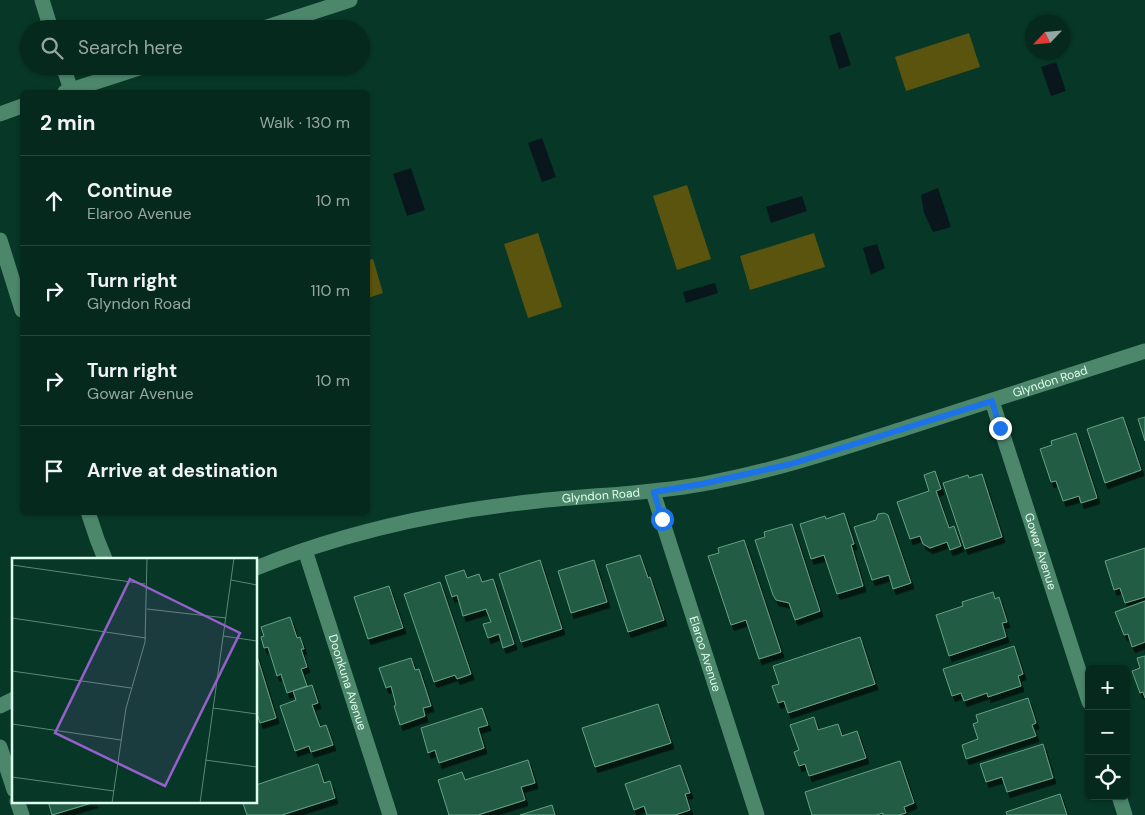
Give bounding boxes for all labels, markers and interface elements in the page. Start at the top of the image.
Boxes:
north arrow [1025,15,1070,60]
search box [20,20,370,75]
icon: search [38,34,66,62]
text: Search here [78,35,183,60]
text: 2 min [40,109,96,137]
text: Walk · 130 m [259,112,350,133]
text: Continue [87,178,173,203]
icon: ahead [40,187,68,215]
text: 10 m [316,190,350,211]
text: Elaroo Avenue [87,203,192,224]
text: Turn right [87,268,177,293]
icon: right [40,277,68,305]
text: 110 m [311,280,350,301]
text: Glyndon Road [87,293,191,314]
text: Turn right [87,358,177,383]
street label: Glyndon Road [1011,362,1090,401]
icon: right [40,367,68,395]
text: 10 m [316,370,350,391]
text: Gowar Avenue [87,383,193,404]
route end [989,417,1012,440]
icon: arrive [40,457,68,485]
text: Arrive at destination [87,458,278,483]
street label: Glyndon Road [561,484,641,507]
route start [651,508,674,531]
street label: Gowar Avenue [1021,511,1060,592]
inset map [12,558,258,802]
street label: Elaroo Avenue [685,614,725,694]
street label: Doonkuna Avenue [325,632,370,732]
map controls [1085,665,1130,800]
button: + [1085,665,1130,710]
button: − [1085,710,1130,755]
button: locate [1085,755,1130,800]

